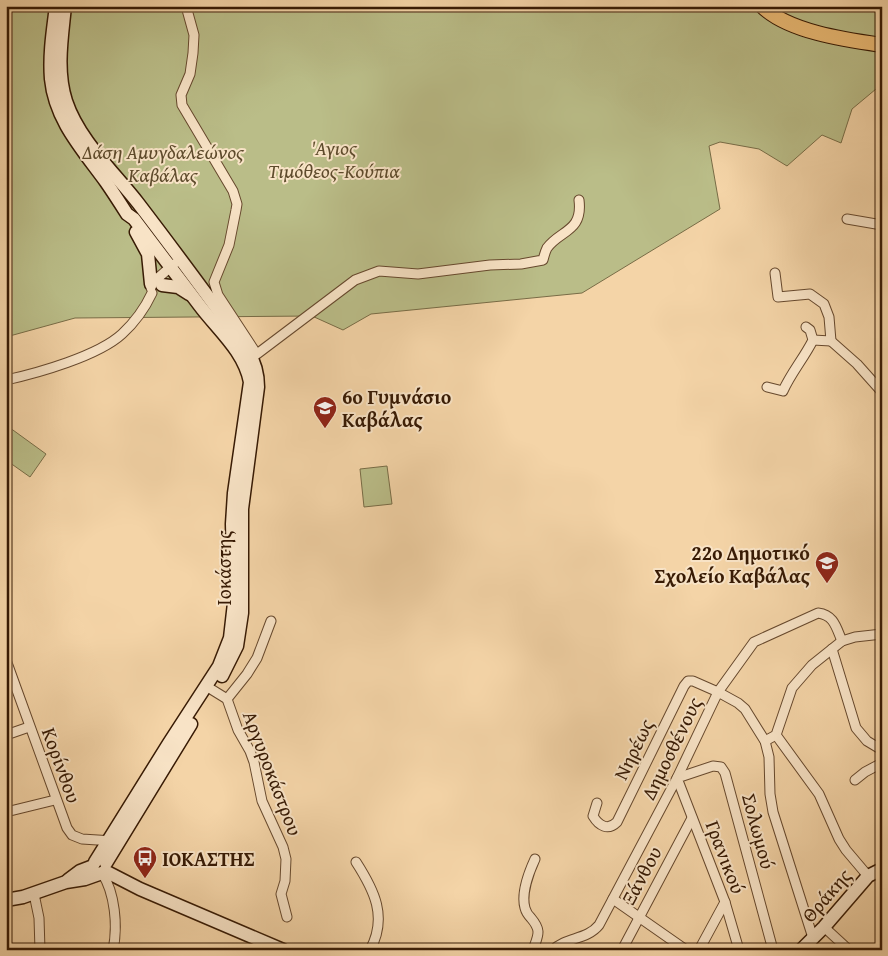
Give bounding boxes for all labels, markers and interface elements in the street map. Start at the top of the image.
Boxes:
park label: 'Αγιος Τιμόθεος-Κούπια [268,133,401,185]
park label: Δάση Αμυγδαλεώνος Καβάλας [82,137,245,189]
place label: 6ο Γυμνάσιο Καβάλας [342,382,451,434]
school or university icon: 6ο Γυμνάσιο Καβάλας [312,395,338,429]
street label: Ιοκάστης [209,530,238,606]
place label: 22ο Δημοτικό Σχολείο Καβάλας [654,538,811,590]
school or university icon: 22ο Δημοτικό Σχολείο Καβάλας [814,550,840,584]
street label: Δημοσθένους [634,691,709,804]
street label: Αργυροκάστρου [236,706,310,840]
street label: Νηρέως [606,713,661,785]
street label: Κορίνθου [35,723,89,807]
street label: Σολωμού [735,790,783,872]
street label: Γρανικού [699,816,753,898]
street label: Ξάνθου [614,841,668,909]
place label: ΙΟΚΑΣΤΗΣ [162,844,255,873]
bus stop icon: ΙΟΚΑΣΤΗΣ [132,845,158,879]
street label: Θράκης [794,861,858,928]

